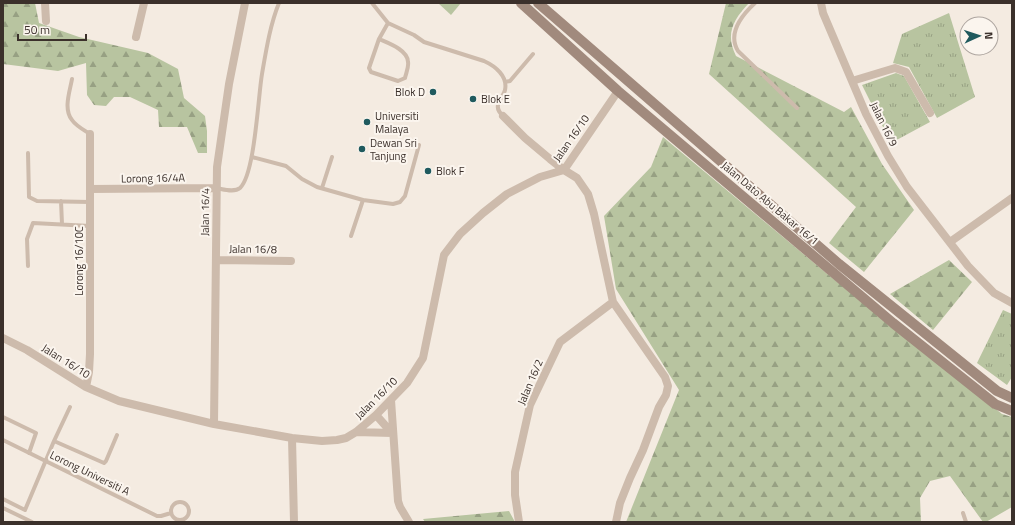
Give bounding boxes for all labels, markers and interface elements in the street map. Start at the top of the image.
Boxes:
scale bar [18,16,86,42]
north arrow [959,16,999,56]
text: 50 m [24,20,50,39]
text: N [981,31,997,40]
place label: Blok D [395,84,425,100]
marker: Blok D [428,87,438,97]
place label: Blok E [481,91,510,107]
marker: Blok E [468,94,478,104]
street label: Jalan 16/9 [866,99,902,149]
place label: Universiti Malaya [375,108,419,137]
street label: Jalan 16/10 [549,111,593,165]
marker: Universiti Malaya [362,117,372,127]
place label: Dewan Sri Tanjung [370,135,417,164]
marker: Dewan Sri Tanjung [357,144,367,154]
street label: Jalan Dato Abu Bakar 16/1 [718,157,822,249]
place label: Blok F [436,163,465,179]
marker: Blok F [423,166,433,176]
street label: Lorong 16/4A [121,169,186,187]
street label: Jalan 16/4 [197,188,213,236]
street label: Lorong 16/10C [71,226,87,296]
street label: Jalan 16/8 [229,241,277,257]
street label: Jalan 16/10 [39,340,93,382]
street label: Jalan 16/2 [513,357,547,407]
street label: Jalan 16/10 [351,373,401,423]
street label: Lorong Universiti A [47,447,133,500]

